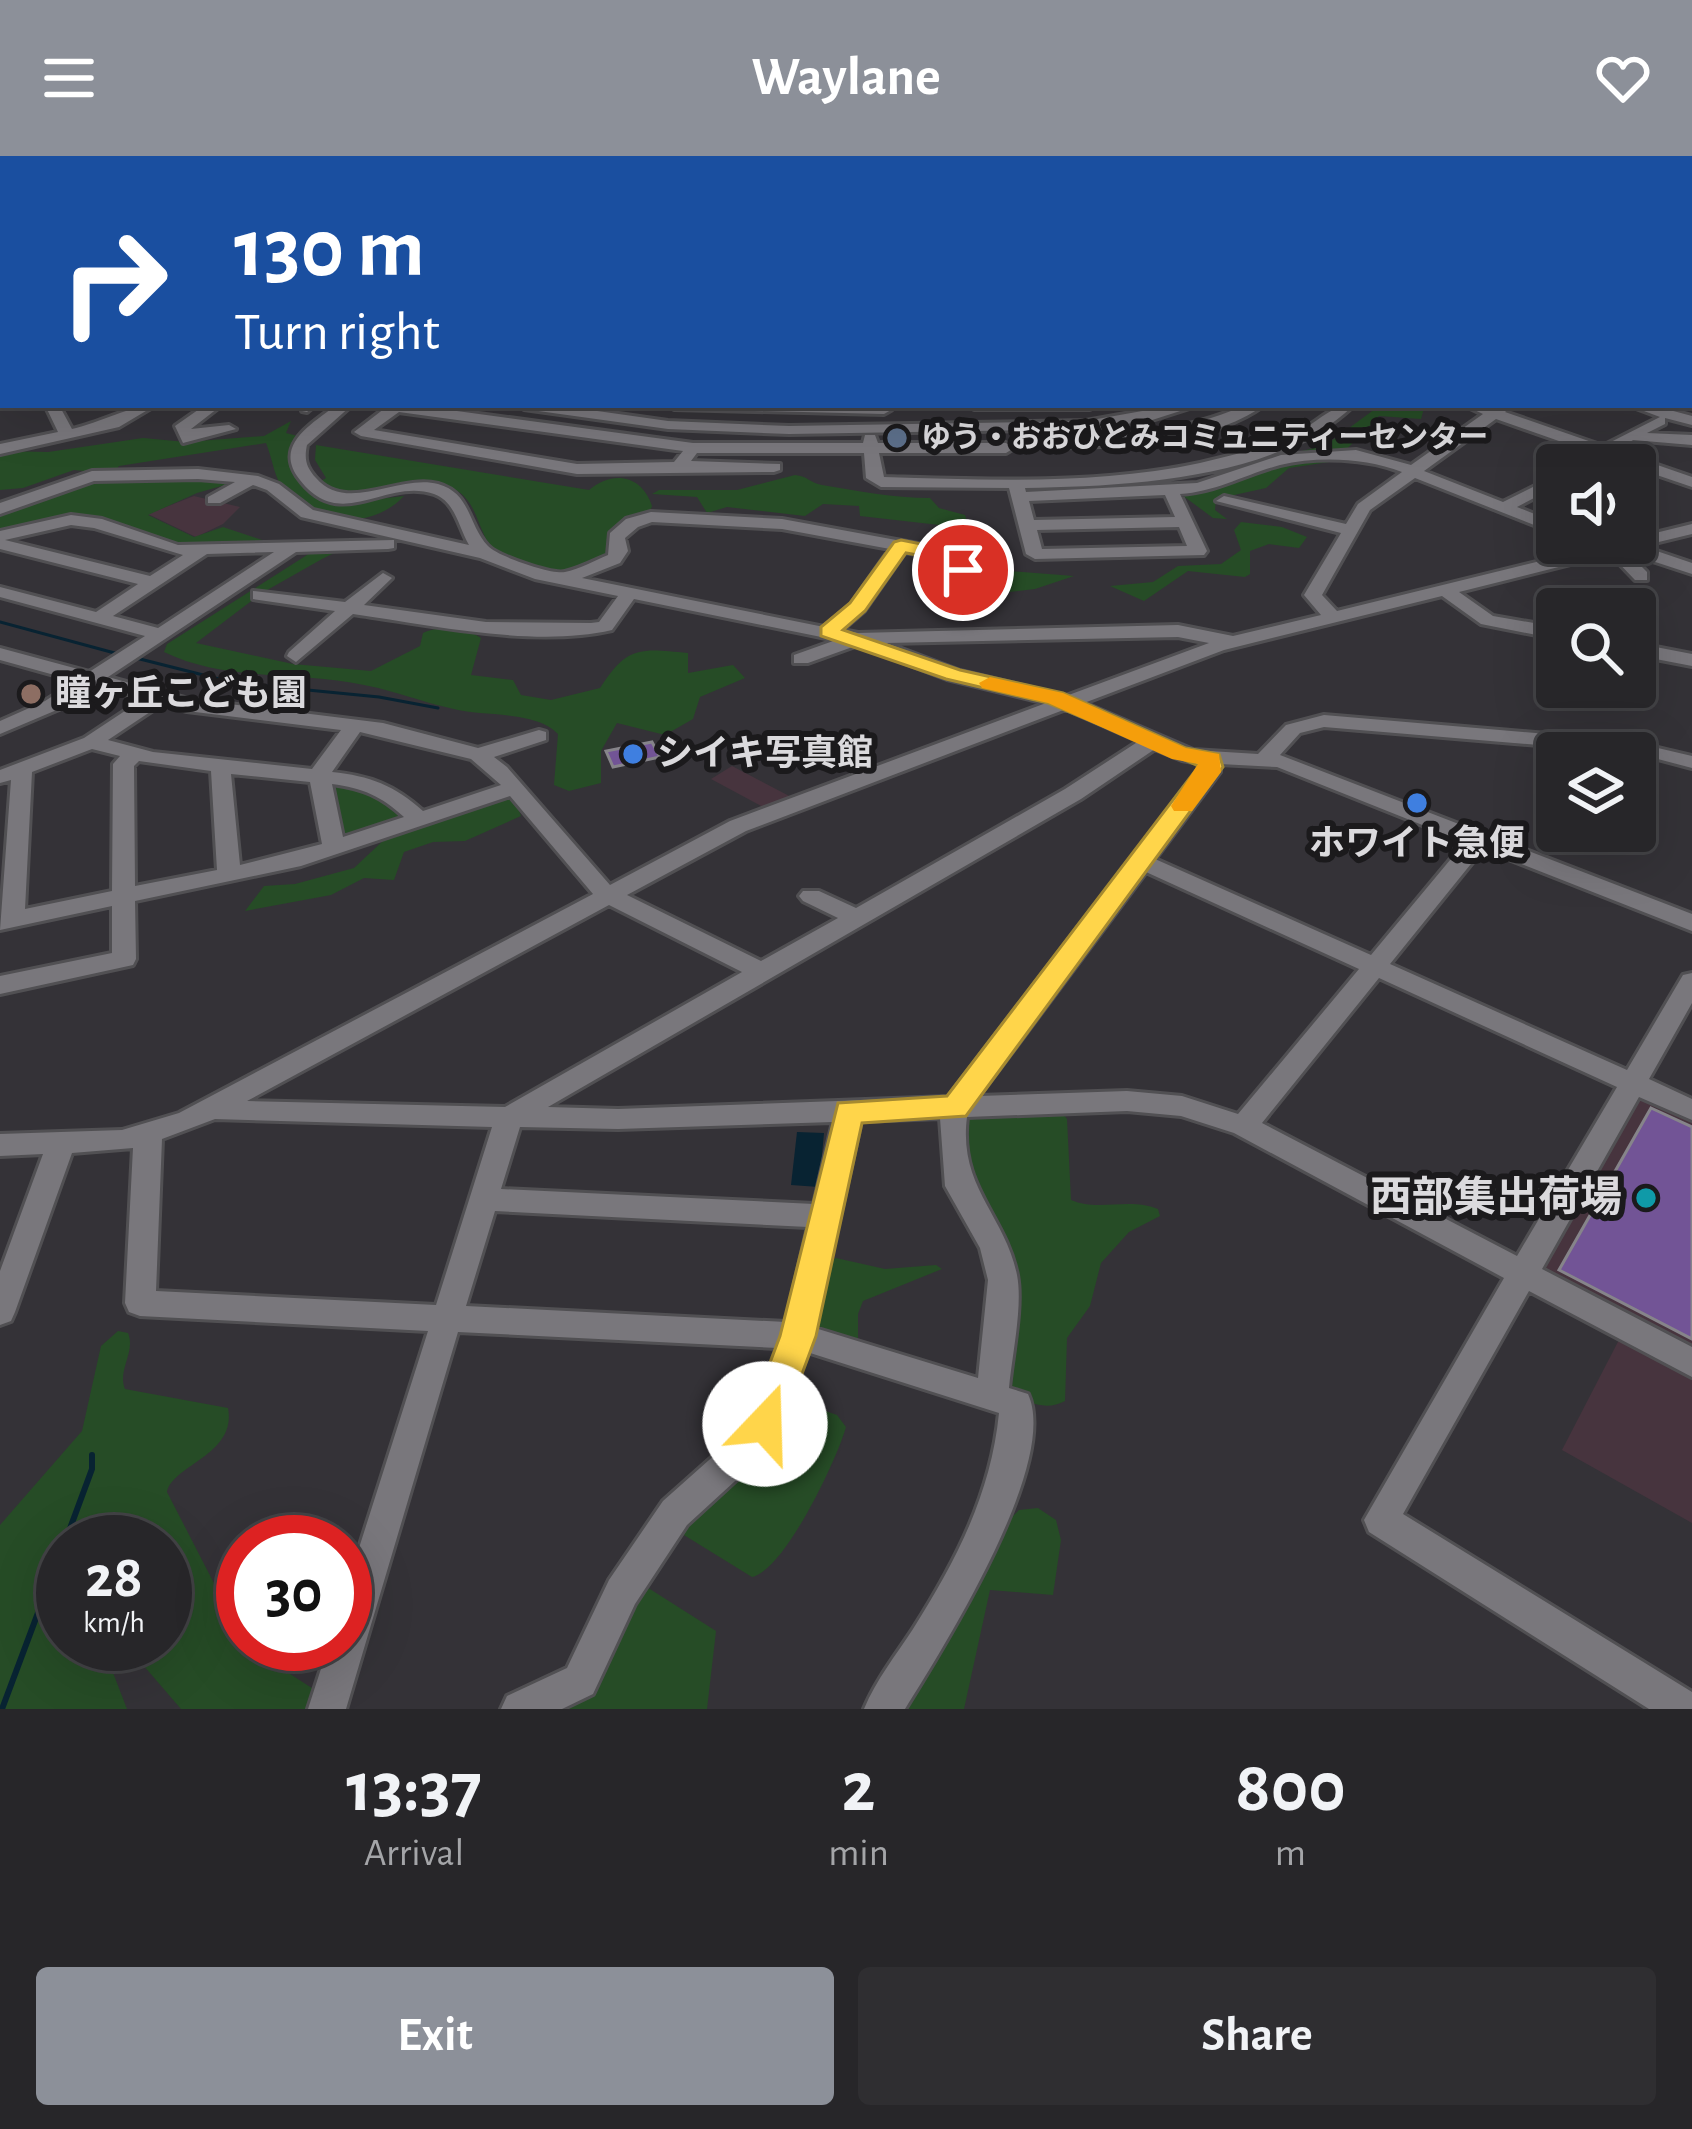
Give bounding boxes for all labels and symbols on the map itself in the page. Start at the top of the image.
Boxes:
place label: ゆう・おおひとみコミュニティーセンター [921,422,1488,453]
marker: ゆう・おおひとみコミュニティーセンター [884,425,910,451]
pin [912,519,1014,621]
place label: 瞳ヶ丘こども園 [55,674,307,712]
marker: 瞳ヶ丘こども園 [18,681,44,707]
place label: シイキ写真館 [657,734,873,772]
marker: シイキ写真館 [620,741,646,767]
marker: ホワイト急便 [1404,790,1430,816]
place label: ホワイト急便 [1309,824,1525,862]
place label: 西部集出荷場 [1370,1175,1622,1219]
marker: 西部集出荷場 [1633,1185,1659,1211]
position arrow [702,1361,828,1487]
speed limit sign: 30 [216,1515,372,1671]

